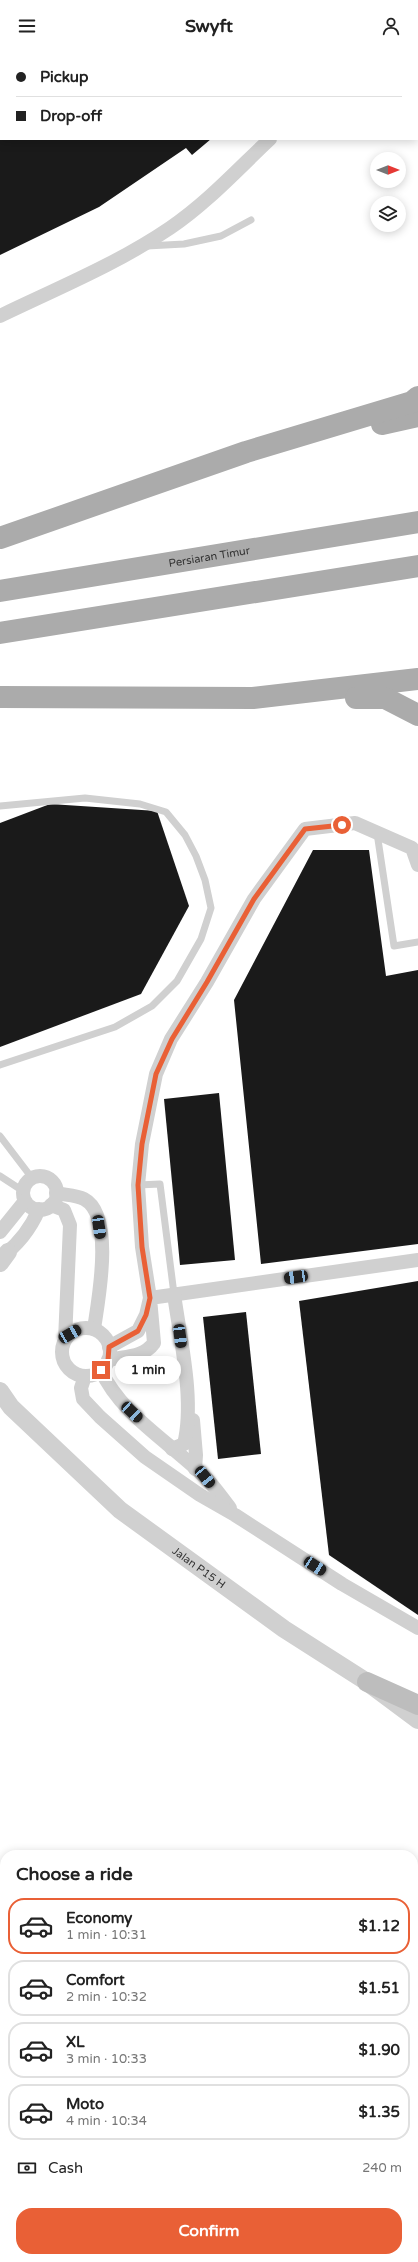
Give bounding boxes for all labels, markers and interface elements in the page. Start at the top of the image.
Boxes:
icon: menu [16,15,38,37]
text: Swyft [185,15,233,37]
icon: person [380,15,402,37]
text: Pickup [40,68,88,86]
text: Drop-off [40,107,102,125]
north arrow [370,152,406,188]
map controls [370,152,406,232]
button: layers [370,196,406,232]
street label: Persiaran Timur [168,543,252,570]
route start [333,816,351,834]
car [91,1214,107,1240]
car [283,1269,309,1285]
car [57,1323,83,1345]
car [173,1323,187,1349]
callout: 1 min [115,1356,181,1384]
route end [92,1361,110,1379]
text: 1 min [131,1362,165,1378]
car [119,1399,145,1425]
car [193,1464,217,1490]
street label: Jalan P15 H [170,1544,228,1591]
car [302,1554,328,1578]
text: Choose a ride [16,1863,133,1885]
icon: car [18,1908,54,1944]
text: Economy [66,1909,132,1927]
text: $1.12 [359,1917,400,1935]
text: 1 min · 10:31 [66,1927,147,1943]
icon: car [18,1970,54,2006]
text: Comfort [66,1971,125,1989]
text: $1.51 [359,1979,400,1997]
text: 2 min · 10:32 [66,1989,147,2005]
icon: car [18,2032,54,2068]
text: XL [66,2033,85,2051]
text: $1.90 [359,2041,400,2059]
text: 3 min · 10:33 [66,2051,147,2067]
icon: car [18,2094,54,2130]
text: Moto [66,2095,104,2113]
text: $1.35 [359,2103,400,2121]
text: 4 min · 10:34 [66,2113,147,2129]
icon: cash [16,2157,38,2179]
text: Cash [48,2159,83,2177]
text: 240 m [362,2160,402,2176]
button: Confirm [16,2208,402,2254]

